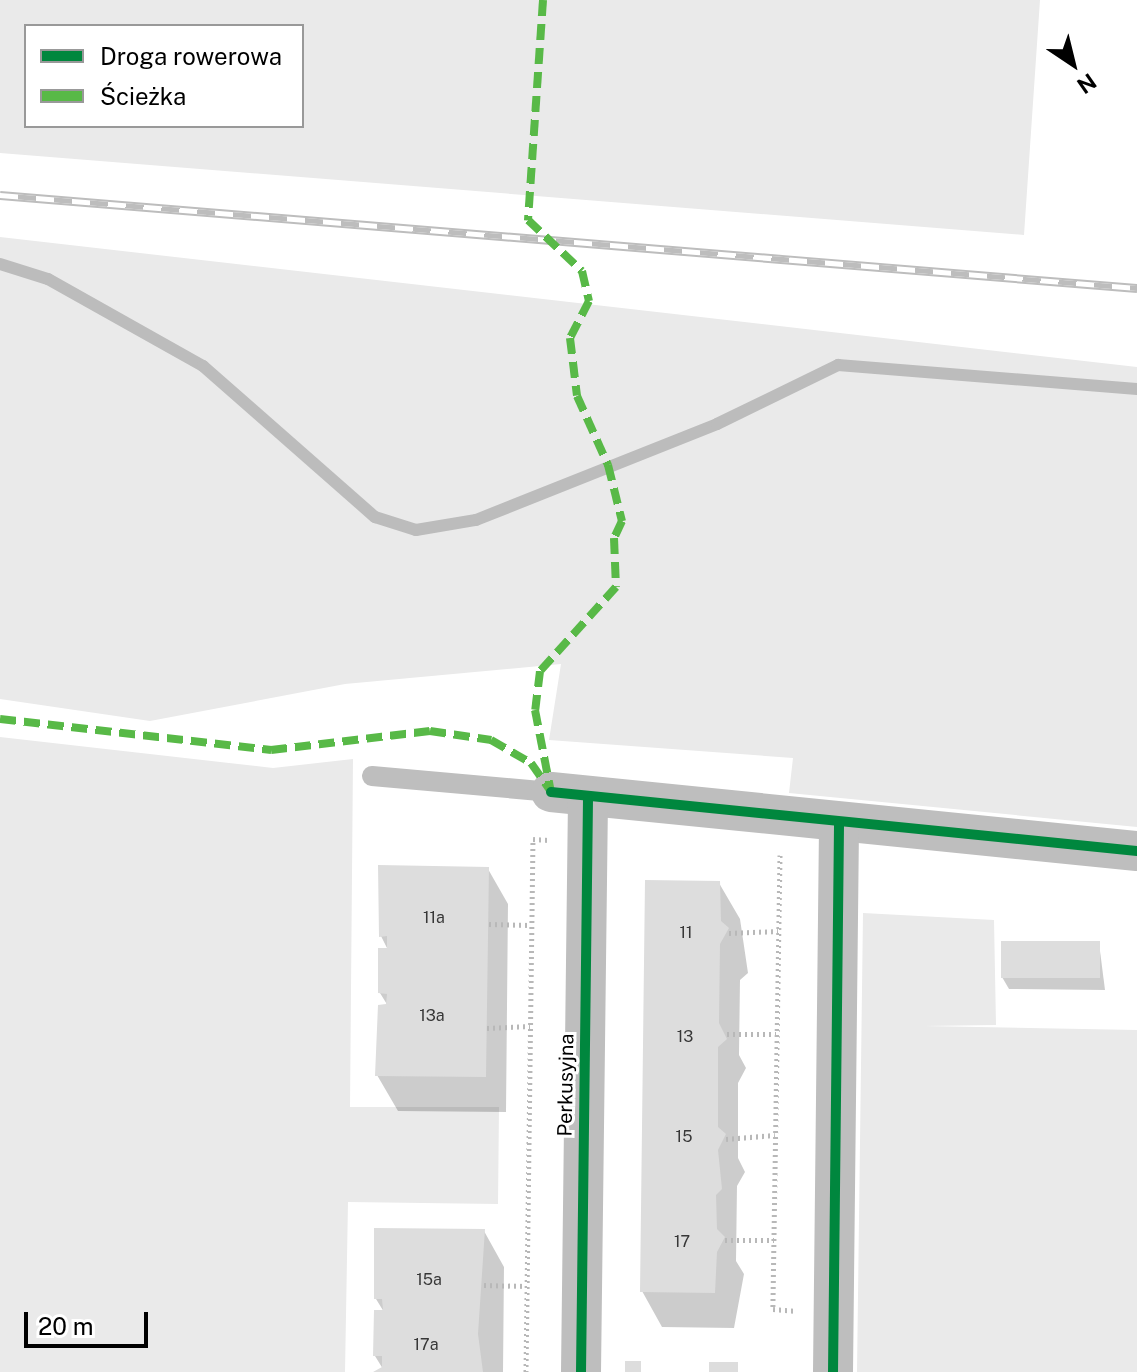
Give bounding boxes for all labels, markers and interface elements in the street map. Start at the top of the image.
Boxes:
legend [24,24,304,128]
north arrow [1033,24,1113,104]
text: Droga rowerowa [100,42,282,70]
text: N [1072,68,1101,99]
text: Ścieżka [100,82,186,110]
house number: 11a [423,908,445,928]
house number: 11 [679,923,693,943]
house number: 13a [419,1006,445,1026]
house number: 13 [677,1027,693,1047]
street label: Perkusyjna [553,1033,579,1137]
house number: 15 [676,1127,692,1147]
house number: 17 [674,1232,690,1252]
house number: 15a [416,1270,442,1290]
scale bar [28,1296,152,1346]
text: 20 m [38,1312,94,1340]
house number: 17a [414,1335,438,1355]

